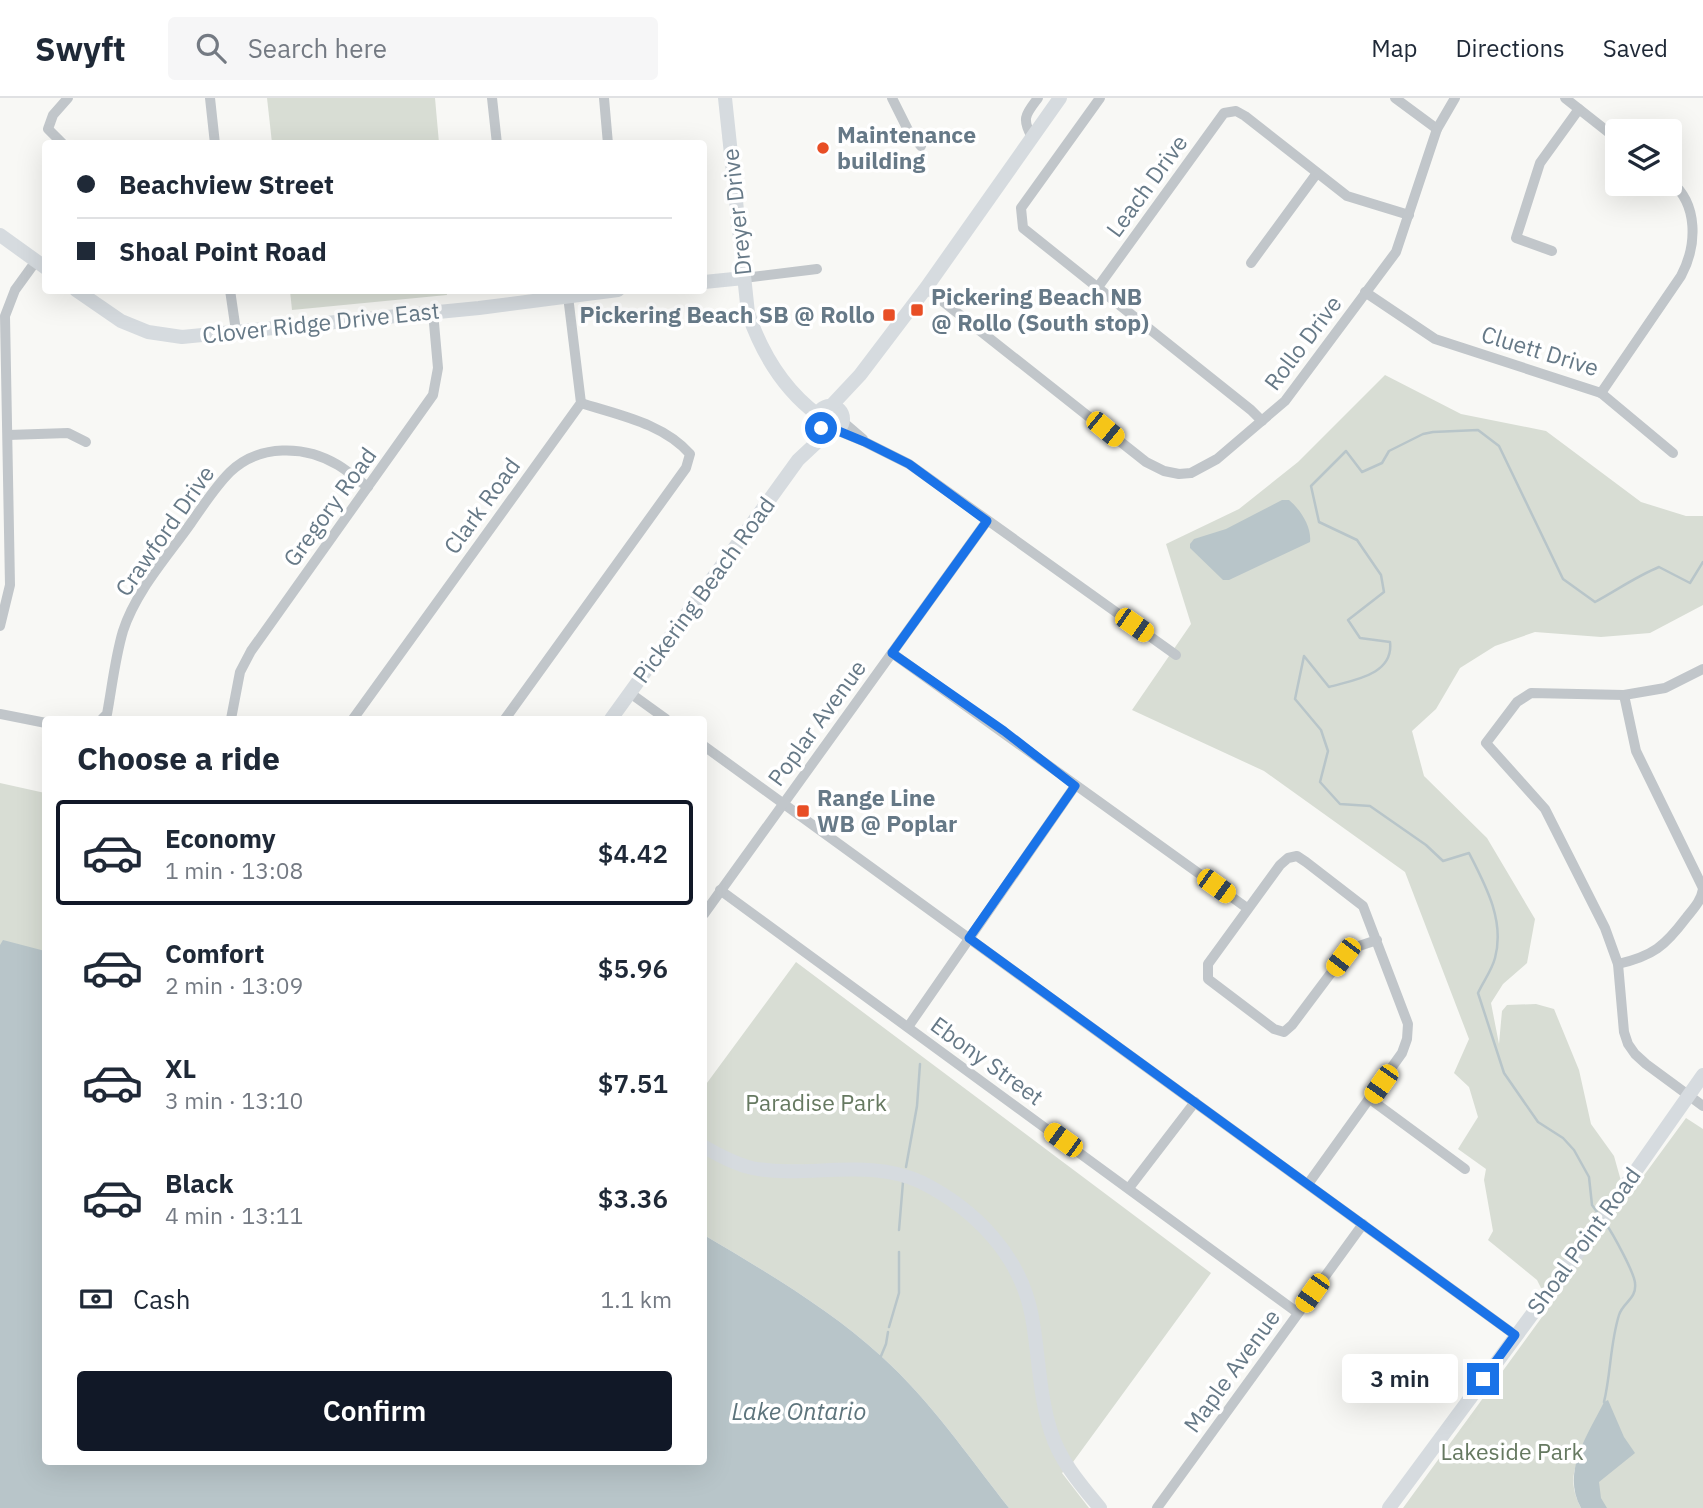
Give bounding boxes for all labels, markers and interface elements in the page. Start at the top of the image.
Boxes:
search box [168,17,658,80]
text: Swyft [35,27,126,70]
icon: search [192,29,230,67]
text: Search here [248,31,387,65]
text: Map [1371,32,1417,64]
text: Directions [1455,32,1565,64]
text: Saved [1603,32,1668,64]
place label: Maintenance building [837,119,976,175]
map controls [1605,119,1682,196]
button: layers [1605,119,1682,196]
street label: Leach Drive [1099,128,1193,243]
marker: Maintenance building [815,140,831,156]
street label: Dreyer Drive [714,147,758,277]
text: Beachview Street [119,167,334,201]
text: Shoal Point Road [119,234,327,268]
place label: Pickering Beach NB @ Rollo (South stop) [931,281,1149,337]
street label: Rollo Drive [1257,289,1348,396]
street label: Clover Ridge Drive East [201,295,441,349]
place label: Pickering Beach SB @ Rollo [580,299,875,329]
marker: Pickering Beach NB @ Rollo (South stop) [909,302,925,318]
marker: Pickering Beach SB @ Rollo [881,307,897,323]
street label: Cluett Drive [1478,318,1603,382]
car [1083,408,1128,450]
route start [805,412,837,444]
street label: Gregory Road [276,441,383,572]
street label: Clark Road [436,451,526,559]
street label: Crawford Drive [108,459,220,602]
street label: Pickering Beach Road [625,490,781,689]
car [1111,604,1158,646]
street label: Poplar Avenue [760,653,872,791]
text: Choose a ride [77,737,280,779]
place label: Range Line WB @ Poplar [817,782,957,838]
marker: Range Line WB @ Poplar [795,803,811,819]
icon: car [81,821,144,884]
text: Economy [165,821,276,855]
text: $4.42 [598,836,668,870]
text: 1 min · 13:08 [165,855,303,885]
car [1193,865,1240,907]
car [1322,934,1365,980]
icon: car [81,936,144,999]
text: Comfort [165,936,264,970]
text: $5.96 [598,951,668,985]
text: 2 min · 13:09 [165,970,303,1000]
street label: Ebony Street [925,1009,1050,1111]
icon: car [81,1051,144,1114]
text: XL [165,1051,196,1085]
car [1361,1061,1402,1107]
text: $7.51 [598,1066,668,1100]
text: 3 min · 13:10 [165,1085,303,1115]
park label: Paradise Park [745,1087,887,1117]
car [1040,1119,1087,1161]
street label: Shoal Point Road [1520,1161,1647,1320]
icon: car [81,1166,144,1229]
text: Black [165,1166,233,1200]
text: $3.36 [598,1181,668,1215]
text: 4 min · 13:11 [165,1200,303,1230]
car [1292,1270,1333,1316]
icon: cash [77,1280,115,1318]
text: Cash [133,1282,190,1316]
text: 1.1 km [601,1284,672,1314]
street label: Maple Avenue [1176,1303,1286,1438]
callout: 3 min [1343,1354,1458,1404]
text: 3 min [1370,1363,1430,1393]
route end [1467,1363,1499,1395]
button: Confirm [77,1371,672,1451]
water label: Lake Ontario [732,1395,866,1427]
park label: Lakeside Park [1440,1436,1584,1466]

